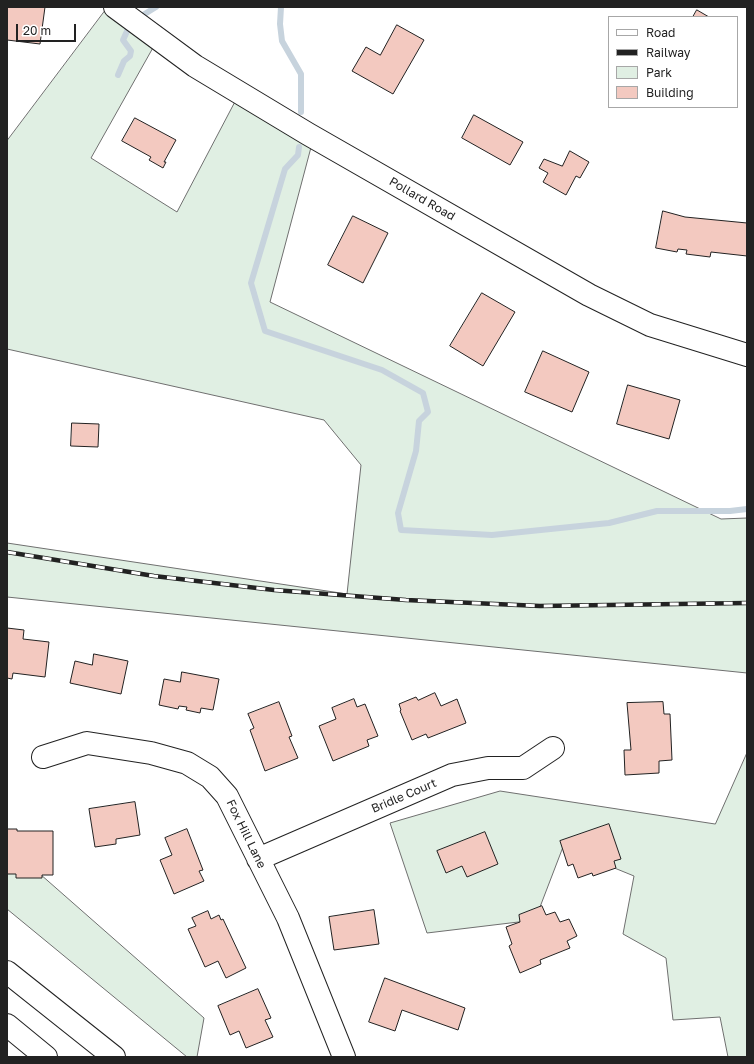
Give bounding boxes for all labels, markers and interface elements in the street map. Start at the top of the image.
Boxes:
scale bar [18,16,78,42]
legend [608,16,738,108]
text: 20 m [23,23,51,38]
text: Road [646,25,675,40]
text: Railway [646,45,691,60]
text: Park [646,65,672,80]
text: Building [646,85,694,100]
street label: Pollard Road [386,174,458,224]
street label: Bridle Court [369,776,439,816]
street label: Fox Hill Lane [223,797,269,871]

